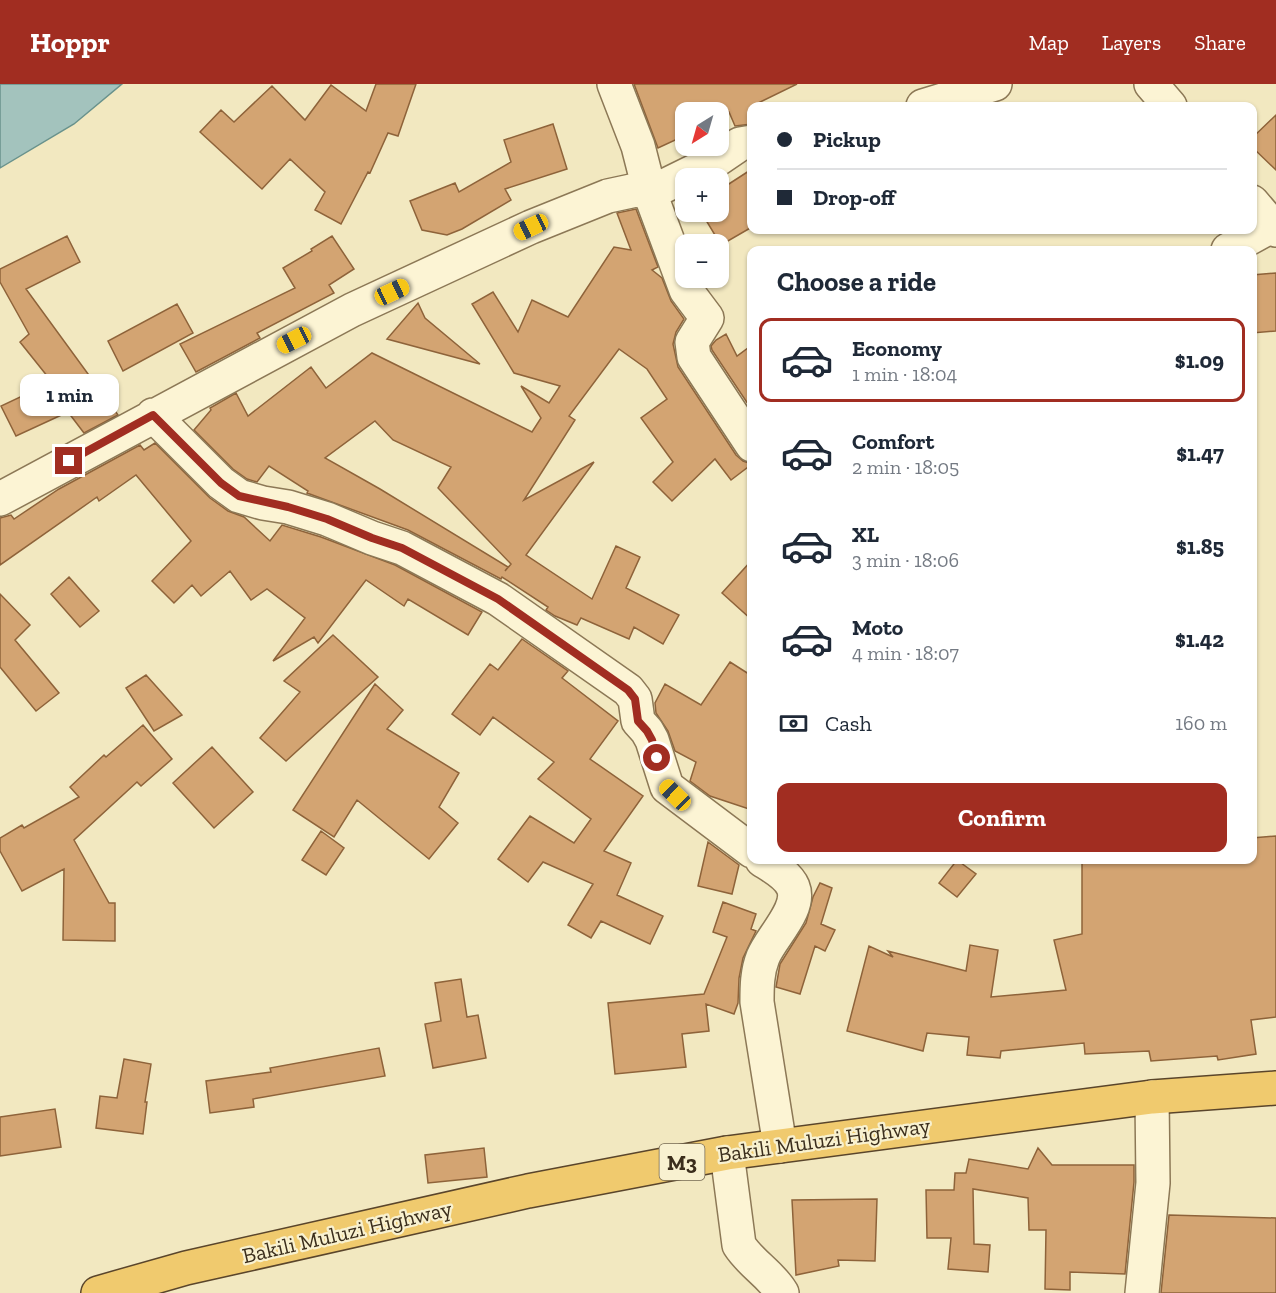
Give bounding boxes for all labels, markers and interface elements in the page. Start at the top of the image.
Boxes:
text: Hoppr [30,26,110,59]
text: Map [1029,30,1069,55]
text: Layers [1102,30,1161,55]
text: Share [1194,30,1246,55]
north arrow [675,102,729,156]
map controls [675,102,729,288]
text: Pickup [813,126,881,153]
button: + [675,168,729,222]
text: Drop-off [813,184,895,211]
car [511,211,551,243]
button: − [675,234,729,288]
text: Choose a ride [777,266,936,298]
car [372,276,412,308]
car [274,324,314,356]
icon: car [780,333,834,387]
text: Economy [852,335,942,362]
text: $1.09 [1175,347,1224,374]
text: 1 min · 18:04 [852,362,957,386]
callout: 1 min [20,374,118,416]
text: 1 min [46,383,93,407]
icon: car [780,426,834,480]
text: Comfort [852,428,934,455]
text: $1.47 [1176,440,1224,467]
route end [55,447,82,474]
text: 2 min · 18:05 [852,455,959,479]
icon: car [780,519,834,573]
text: XL [852,521,879,548]
text: $1.85 [1176,533,1224,560]
text: 3 min · 18:06 [852,548,959,572]
icon: car [780,612,834,666]
text: Moto [852,614,903,641]
text: $1.42 [1175,626,1224,653]
text: 4 min · 18:07 [852,641,959,665]
icon: cash [777,707,810,740]
text: Cash [825,710,872,737]
text: 160 m [1175,711,1227,735]
route start [643,744,670,771]
car [656,776,694,814]
button: Confirm [777,783,1227,852]
street label: Bakili Muluzi Highway [716,1112,933,1168]
road number: M3 [660,1144,704,1180]
street label: Bakili Muluzi Highway [240,1195,455,1269]

